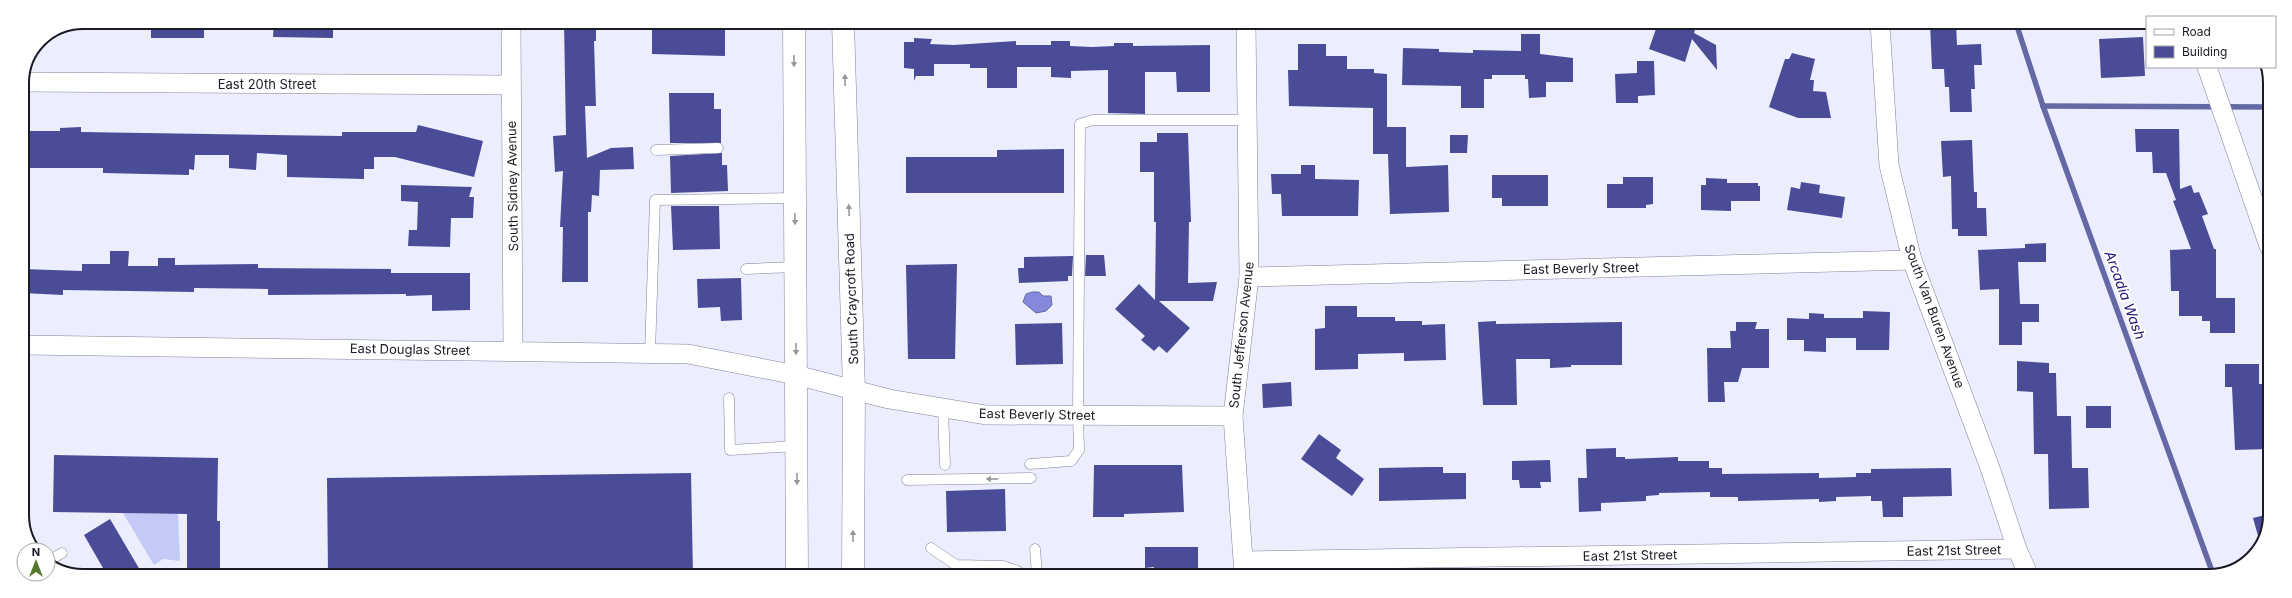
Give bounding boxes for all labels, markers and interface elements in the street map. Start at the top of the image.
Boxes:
legend [2146,16,2276,68]
text: Road [2182,24,2211,39]
text: Building [2182,44,2227,59]
one-way arrow [791,55,798,67]
one-way arrow [842,73,848,86]
street label: East 20th Street [218,76,316,92]
street label: South Sidney Avenue [503,121,521,251]
one-way arrow [846,203,852,216]
one-way arrow [792,213,798,226]
street label: South Craycroft Road [841,233,861,365]
street label: South Van Buren Avenue [1902,242,1968,390]
water label: Arcadia Wash [2101,247,2149,342]
street label: East Beverly Street [1523,259,1639,277]
street label: South Jefferson Avenue [1225,261,1257,409]
street label: East Douglas Street [350,340,470,358]
one-way arrow [793,343,799,356]
street label: East Beverly Street [979,405,1095,423]
one-way arrow [794,473,800,486]
one-way arrow [985,476,998,482]
one-way arrow [850,529,856,542]
street label: East 21st Street [1907,541,2001,559]
north arrow [16,542,56,582]
text: N [32,545,40,559]
street label: East 21st Street [1583,546,1677,564]

